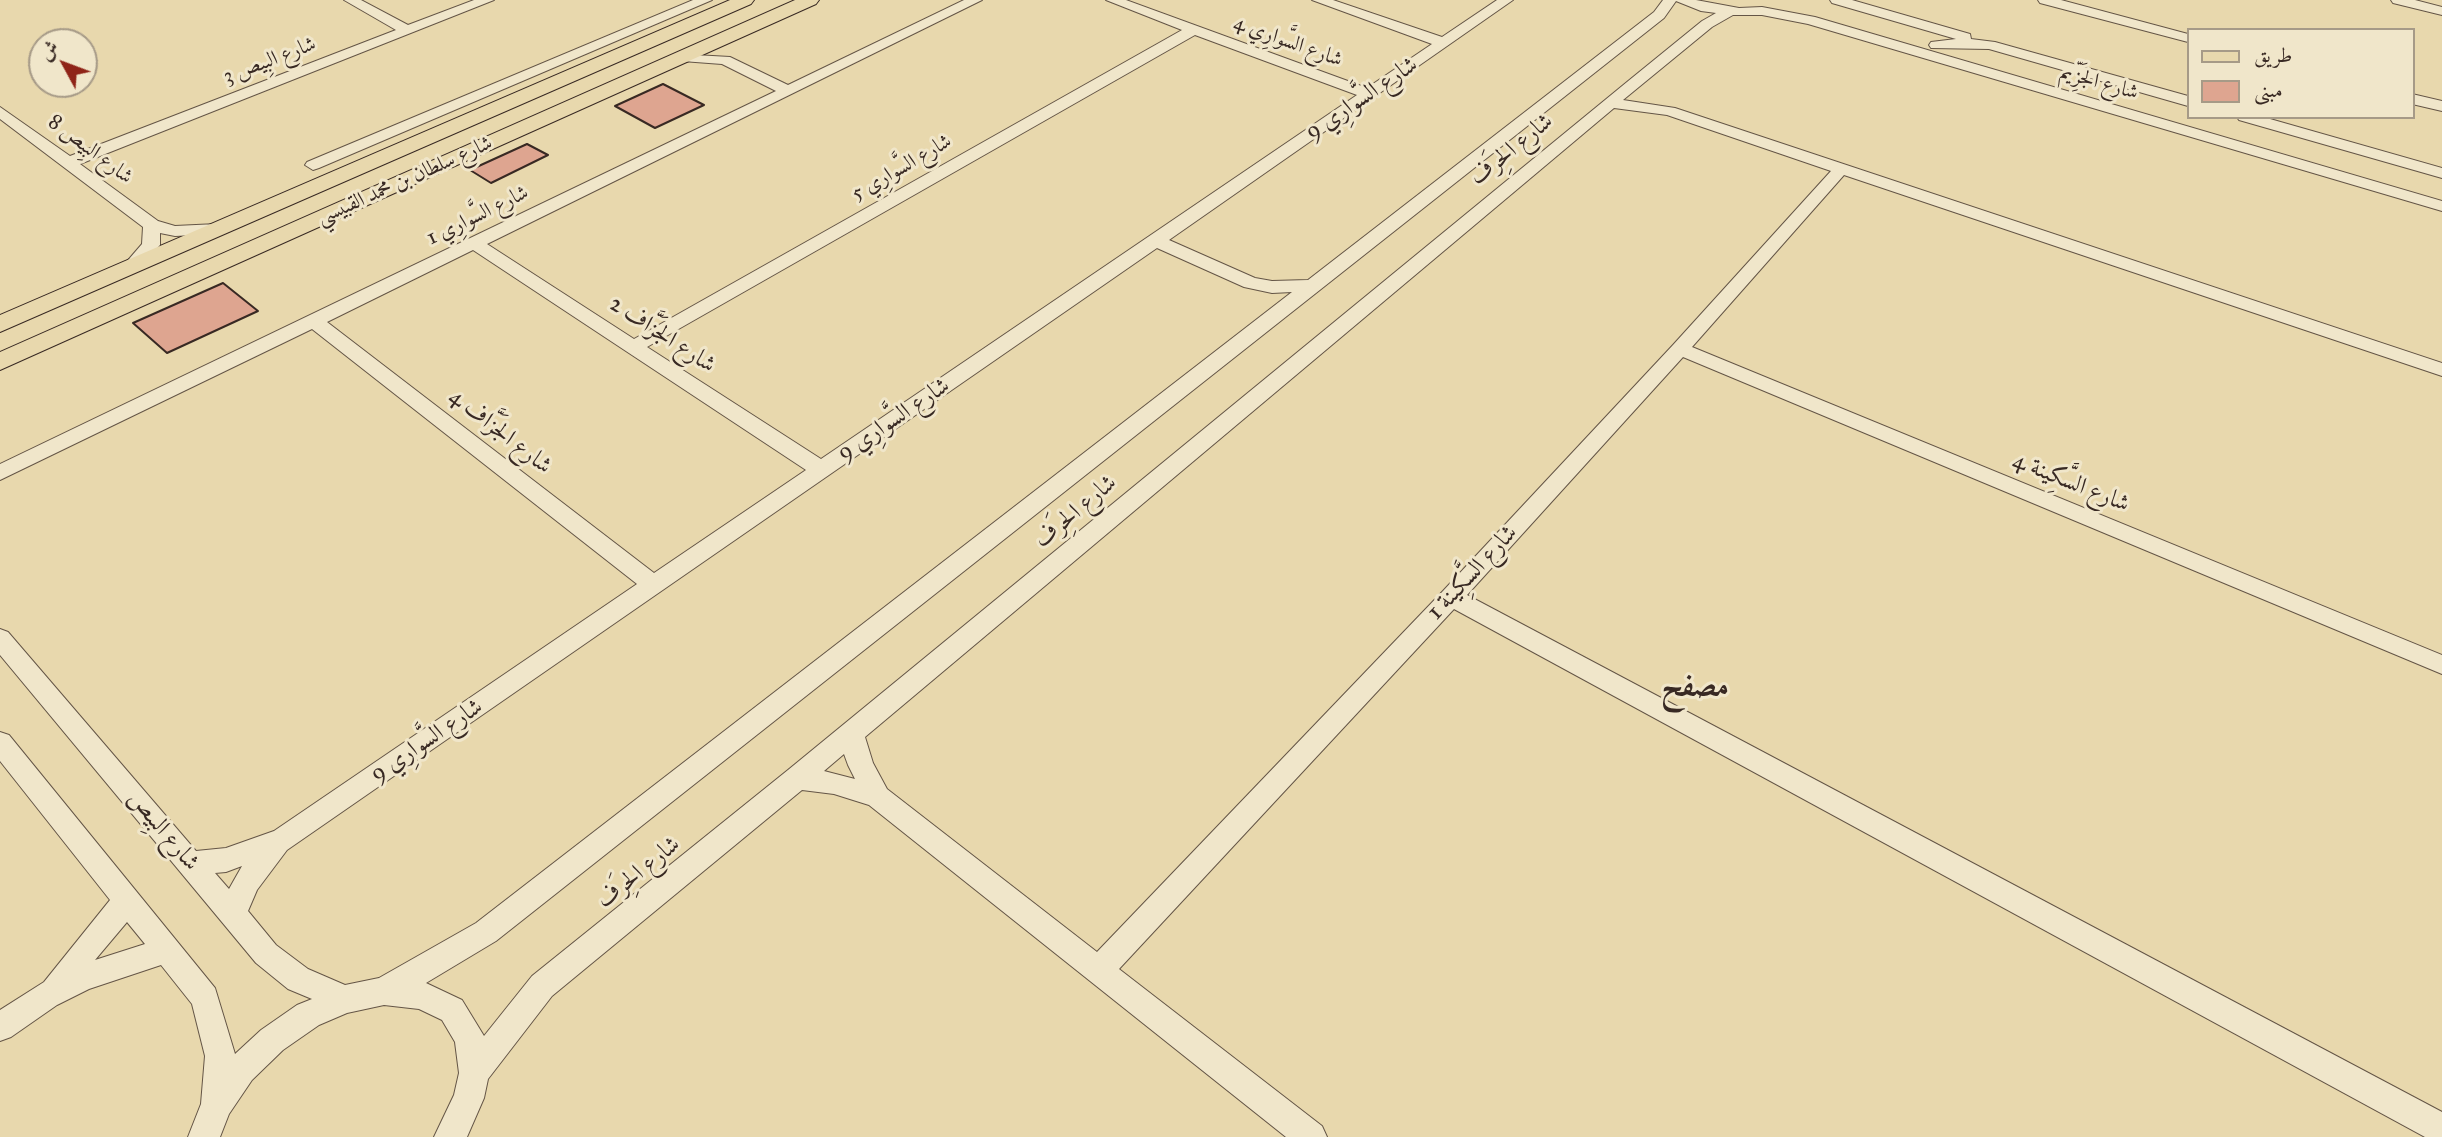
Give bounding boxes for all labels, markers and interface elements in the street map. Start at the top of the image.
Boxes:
street label: شارع السَّوارِي 4 [1230,11,1346,73]
north arrow [28,28,98,98]
legend [2186,28,2414,119]
street label: شارع البِيص 3 [220,32,320,90]
text: ش [33,36,63,65]
text: طريق [2254,42,2292,68]
street label: شارع السَّوارِي 9 [1300,51,1424,147]
street label: شارع الجَزِّيم [2057,60,2141,106]
text: مبنى [2254,77,2283,103]
street label: شارع الحِرَف [1464,108,1560,192]
street label: شارع البِيص 8 [43,110,137,190]
street label: شارع السَّوارِي 5 [847,129,957,207]
street label: شارع سلطان بن محمد القبيسي [313,131,497,231]
street label: شارع السَّوارِي 1 [423,181,533,251]
street label: شارع الجَزَّاف 2 [603,290,721,380]
street label: شارع السَّوارِي 9 [832,372,956,468]
street label: شارع الجَزَّاف 4 [443,383,557,481]
street label: شارع السَّكِينة 4 [2008,447,2134,519]
street label: شارع الحِرَف [1029,469,1123,555]
street label: شارع السَّكِينة 1 [1422,520,1524,626]
district label: مصفح [1661,669,1729,707]
street label: شارع السَّوارِي 9 [365,693,489,789]
street label: شارع البِيص [121,785,205,877]
street label: شارع الحِرَف [591,831,687,915]

